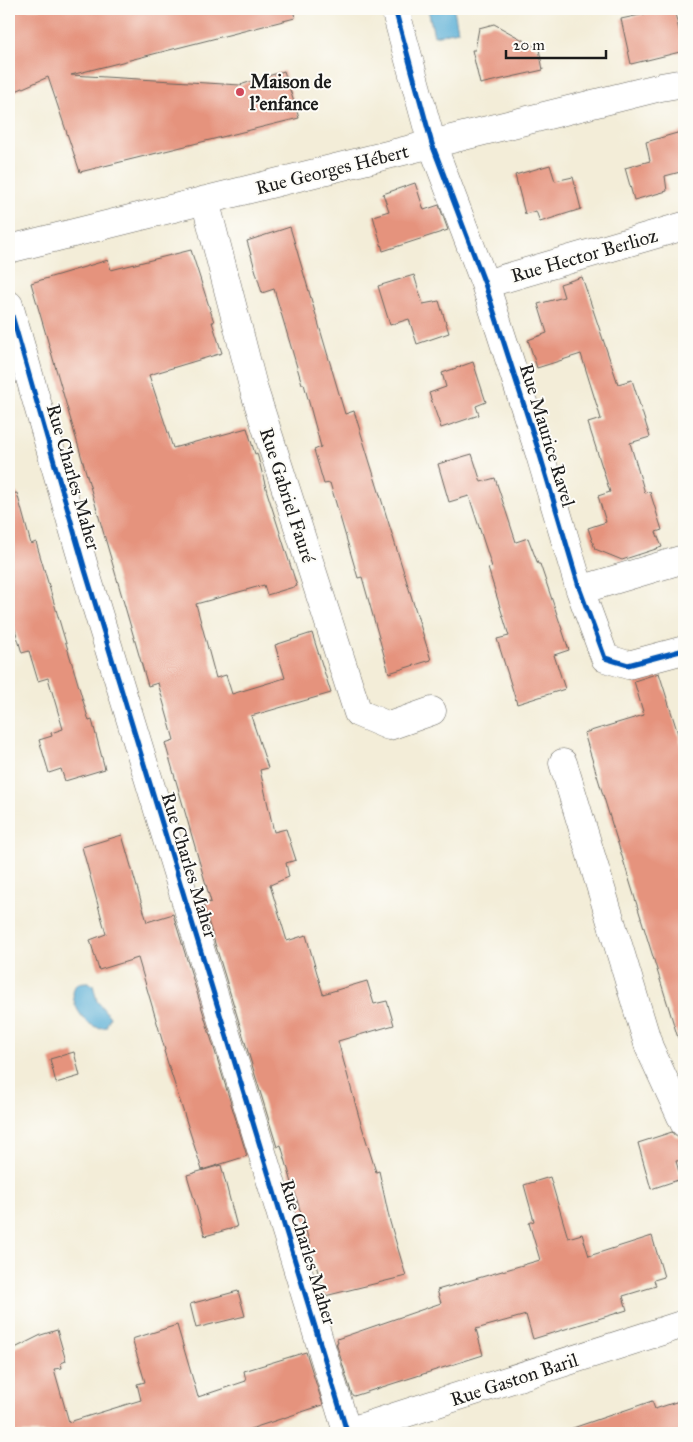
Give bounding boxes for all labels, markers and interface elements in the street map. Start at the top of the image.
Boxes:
scale bar [506,28,606,60]
text: 20 m [513,36,545,54]
place label: Maison de l'enfance [249,70,331,115]
marker: Maison de l'enfance [234,86,246,98]
street label: Rue Georges Hébert [253,139,412,201]
street label: Rue Hector Berlioz [508,224,660,287]
street label: Rue Maurice Ravel [515,361,580,510]
street label: Rue Charles Maher [42,401,106,554]
street label: Rue Gabriel Fauré [255,425,320,566]
street label: Rue Charles Maher [156,790,223,942]
street label: Rue Charles Maher [275,1177,342,1329]
street label: Rue Gaston Baril [447,1348,582,1411]

